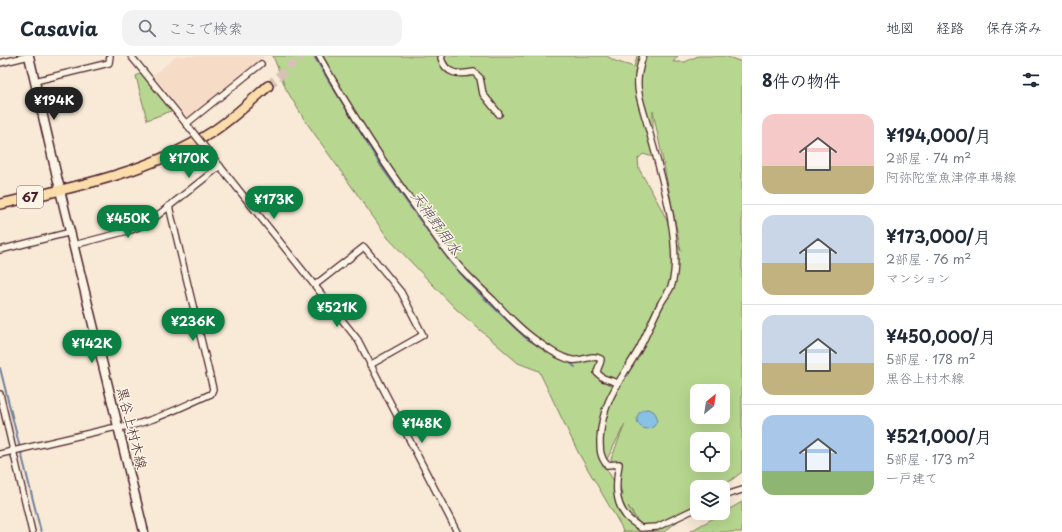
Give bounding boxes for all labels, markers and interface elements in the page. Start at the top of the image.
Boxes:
search box [122,10,402,46]
text: Casavia [20,14,98,42]
text: ここで検索 [168,16,243,39]
icon: search [136,17,158,39]
text: 地図 [886,17,914,38]
text: 経路 [936,17,964,38]
text: 保存済み [986,17,1042,38]
text: 8件の物件 [762,67,841,93]
icon: filters [1020,69,1042,91]
pin: ¥194K [26,87,82,121]
text: ¥194K [34,90,74,109]
text: ¥194,000/月 [886,122,991,148]
icon: home [794,130,842,178]
pin: ¥170K [161,145,217,179]
text: ¥170K [169,148,209,167]
text: 2部屋 · 74 m² [886,148,971,167]
text: 阿弥陀堂魚津停車場線 [886,167,1016,186]
water label: 天神野用水 [406,185,469,259]
road number: 67 [17,186,43,208]
pin: ¥173K [246,186,302,220]
text: ¥173K [254,189,294,208]
pin: ¥450K [100,205,156,239]
text: ¥450K [106,208,150,227]
text: ¥173,000/月 [886,223,991,249]
icon: home [794,231,842,279]
text: 2部屋 · 76 m² [886,249,971,268]
text: マンション [886,268,950,287]
pin: ¥521K [309,294,365,328]
text: ¥521K [317,297,357,316]
pin: ¥236K [165,308,221,342]
text: ¥236K [171,311,215,330]
text: ¥450,000/月 [886,323,996,349]
pin: ¥142K [64,330,120,364]
icon: home [794,331,842,379]
text: ¥142K [72,333,113,352]
text: 5部屋 · 178 m² [886,349,976,368]
text: 黒谷上村木線 [886,368,964,387]
north arrow [690,384,730,424]
map controls [690,384,730,520]
street label: 黒谷上村木線 [112,385,153,471]
pin: ¥148K [394,410,450,444]
text: ¥148K [402,413,442,432]
text: ¥521,000/月 [886,423,992,449]
icon: home [794,431,842,479]
button: locate [690,432,730,472]
text: 5部屋 · 173 m² [886,449,975,468]
text: 一戸建て [886,468,938,487]
button: layers [690,480,730,520]

